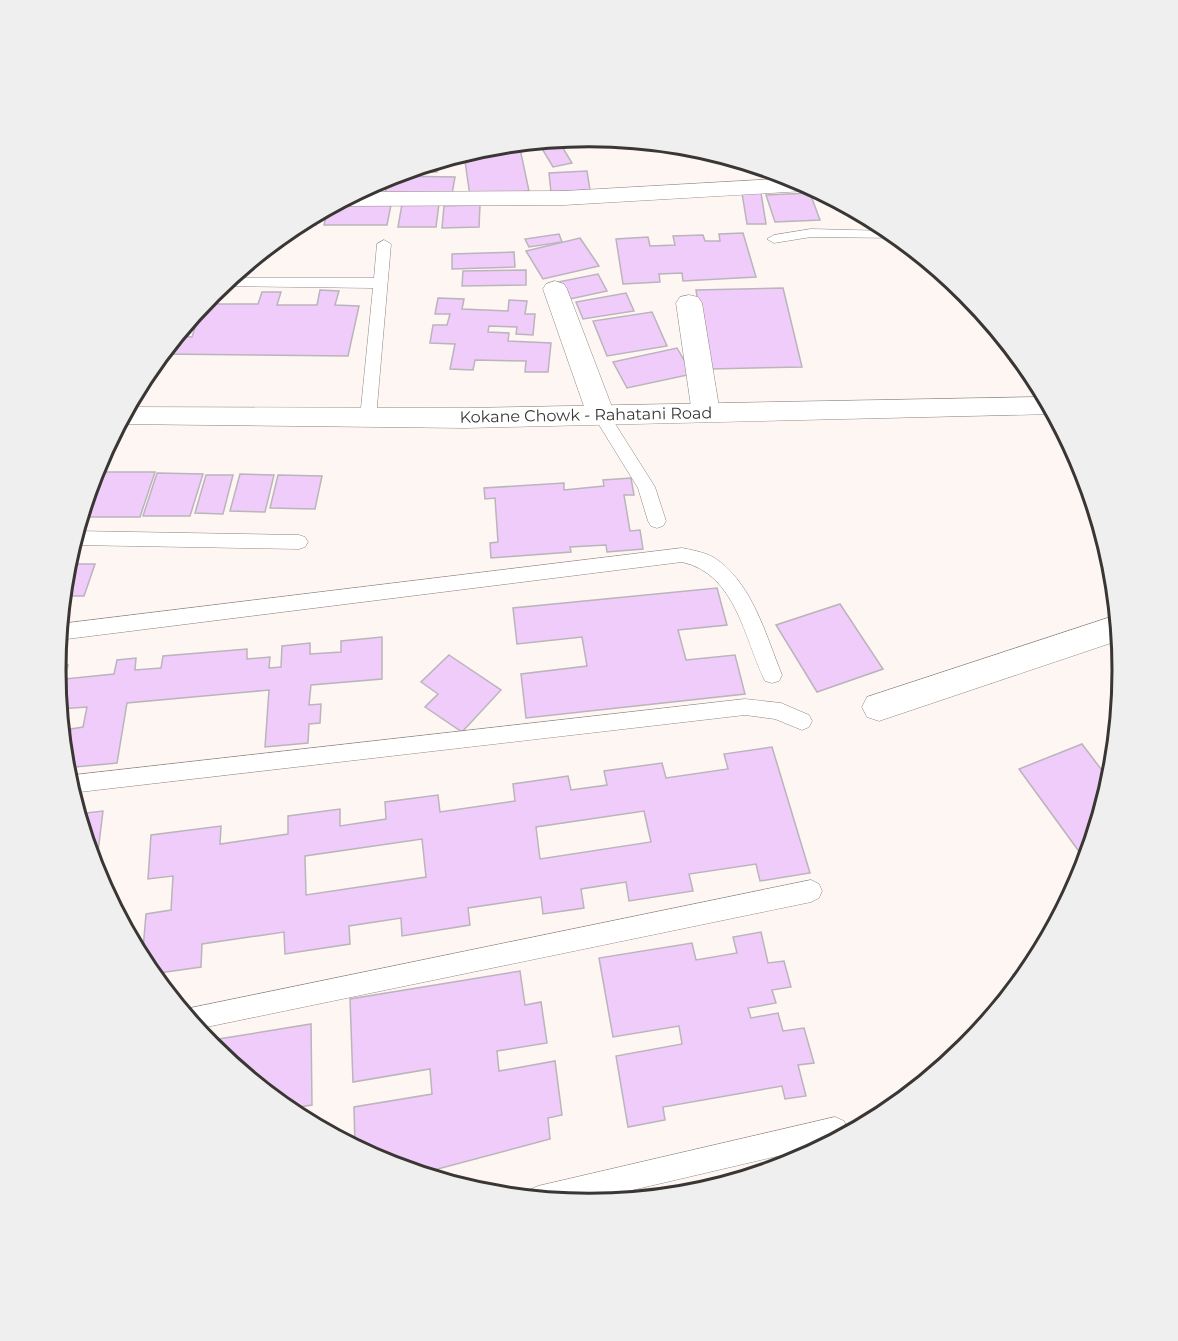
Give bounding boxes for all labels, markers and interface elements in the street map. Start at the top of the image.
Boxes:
street label: Kokane Chowk - Rahatani Road [460,403,712,427]

